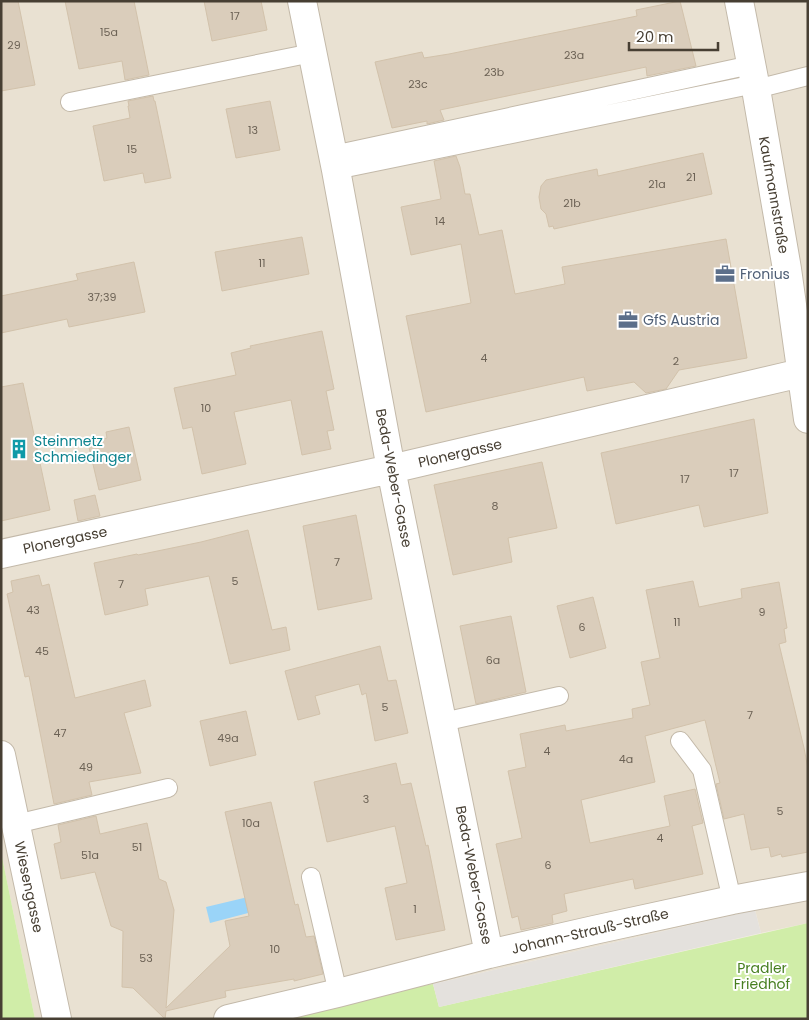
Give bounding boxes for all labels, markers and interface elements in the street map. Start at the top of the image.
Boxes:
house number: 17 [230,8,240,24]
scale bar [629,20,718,52]
house number: 15a [100,24,118,40]
text: 20 m [636,26,674,47]
house number: 29 [7,37,21,53]
house number: 23a [564,47,584,63]
house number: 23b [484,64,504,80]
house number: 23c [408,76,428,92]
house number: 13 [248,122,258,138]
street label: Kaufmannstraße [754,135,794,255]
house number: 15 [127,141,137,157]
house number: 21 [686,169,696,185]
house number: 21a [648,176,666,192]
house number: 21b [563,195,581,211]
house number: 14 [435,213,445,229]
house number: 11 [258,255,266,271]
office icon: Fronius [714,263,736,285]
place label: Fronius [740,264,790,284]
house number: 37;39 [88,289,116,305]
office icon: GfS Austria [617,309,639,331]
place label: GfS Austria [643,310,719,330]
house number: 4 [481,350,488,366]
house number: 2 [673,353,679,369]
house number: 10 [201,400,211,416]
street label: Beda-Weber-Gasse [371,407,417,549]
place label: Steinmetz Schmiedinger [34,431,131,467]
street label: Plonergasse [416,434,504,472]
building icon: Steinmetz Schmiedinger [8,438,30,460]
house number: 17 [729,465,739,481]
house number: 17 [680,471,690,487]
house number: 8 [492,498,499,514]
street label: Plonergasse [21,521,109,559]
house number: 7 [334,554,340,570]
house number: 5 [232,573,239,589]
house number: 7 [118,576,124,592]
house number: 43 [26,602,40,618]
house number: 9 [759,604,766,620]
house number: 11 [673,614,681,630]
house number: 6 [579,619,586,635]
house number: 45 [35,643,49,659]
house number: 6a [486,652,500,668]
house number: 5 [382,699,389,715]
house number: 7 [747,707,753,723]
house number: 47 [54,725,66,741]
house number: 49a [217,730,239,746]
house number: 4 [544,743,551,759]
house number: 4a [619,751,633,767]
house number: 49 [79,759,93,775]
house number: 3 [363,791,369,807]
house number: 5 [777,803,784,819]
street label: Beda-Weber-Gasse [451,804,497,946]
house number: 10a [242,815,260,831]
house number: 4 [657,830,664,846]
street label: Wiesengasse [10,839,49,935]
house number: 51 [132,839,142,855]
house number: 51a [81,847,99,863]
house number: 6 [545,857,552,873]
house number: 1 [413,901,417,917]
street label: Johann-Strauß-Straße [509,903,671,959]
house number: 10 [270,941,280,957]
house number: 53 [139,950,153,966]
park label: Pradler Friedhof [734,958,791,994]

